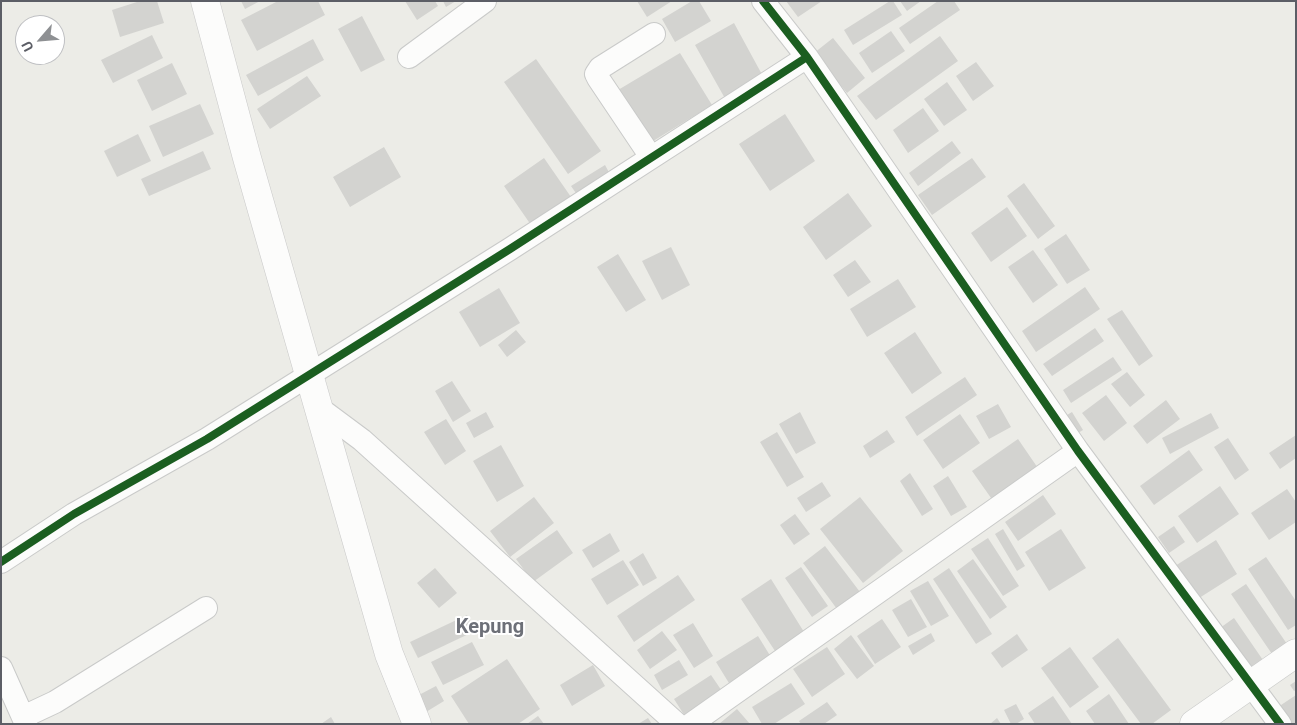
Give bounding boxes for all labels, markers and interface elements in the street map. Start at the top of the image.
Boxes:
north arrow [15,15,65,65]
text: U [18,39,37,54]
district label: Kepung [456,616,524,640]

